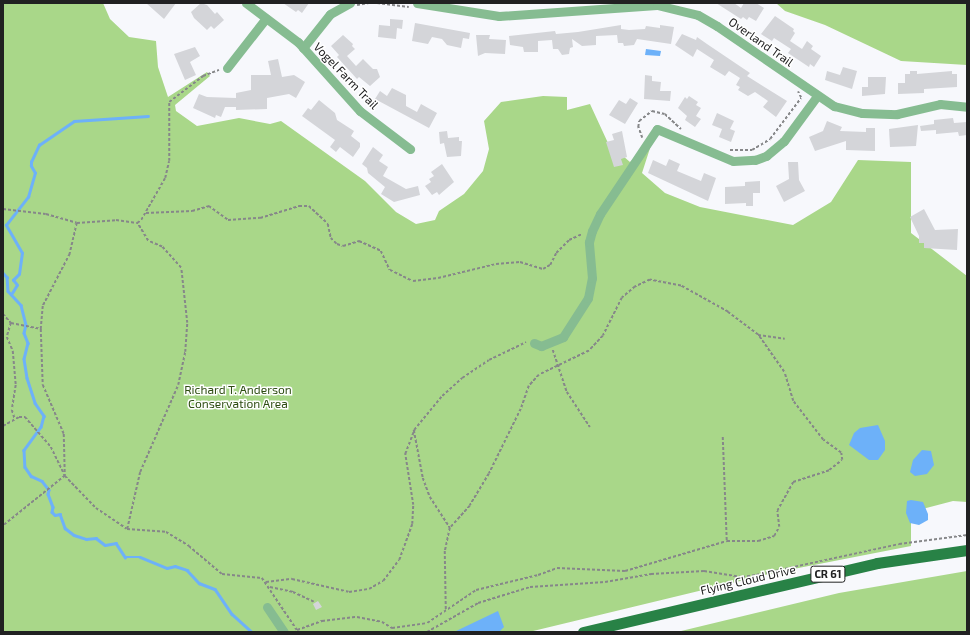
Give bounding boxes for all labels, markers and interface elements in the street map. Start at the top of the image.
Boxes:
street label: Overland Trail [726,14,796,70]
street label: Vogel Farm Trail [310,40,382,112]
park label: Richard T. Anderson Conservation Area [184,383,292,411]
street label: Flying Cloud Drive [699,562,797,598]
road number: CR 61 [810,565,846,583]

